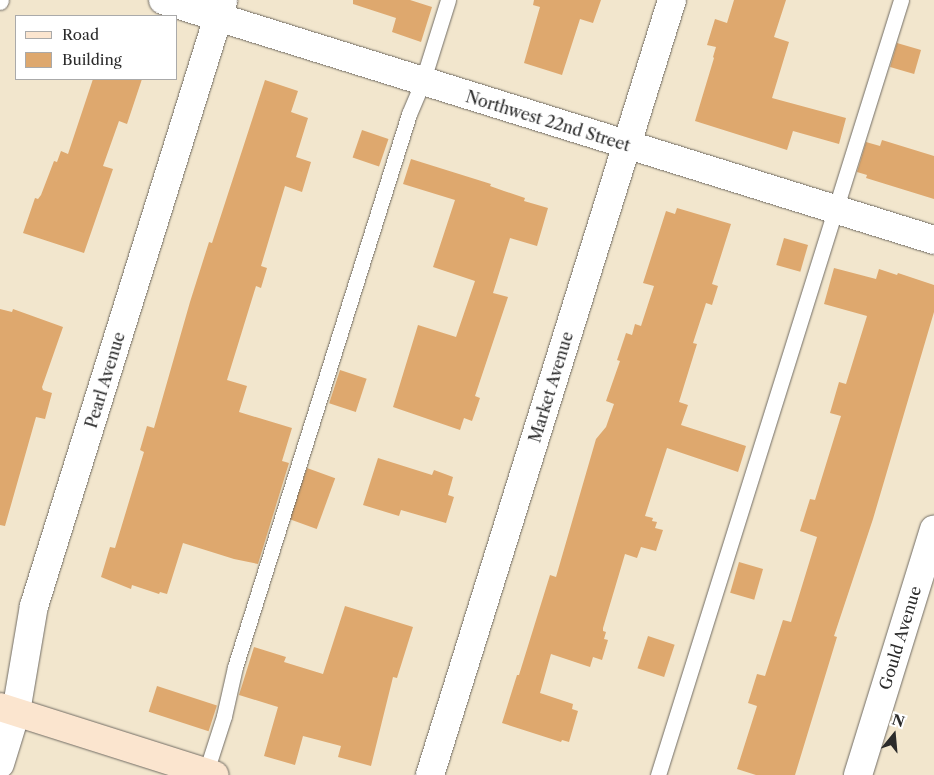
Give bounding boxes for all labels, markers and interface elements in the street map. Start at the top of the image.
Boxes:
legend [15,15,178,80]
text: Road [62,25,99,44]
text: Building [62,50,122,69]
street label: Northwest 22nd Street [463,87,633,155]
street label: Pearl Avenue [81,329,129,431]
street label: Market Avenue [525,329,577,445]
street label: Gould Avenue [875,583,925,693]
north arrow [869,710,919,760]
text: N [890,710,907,731]

